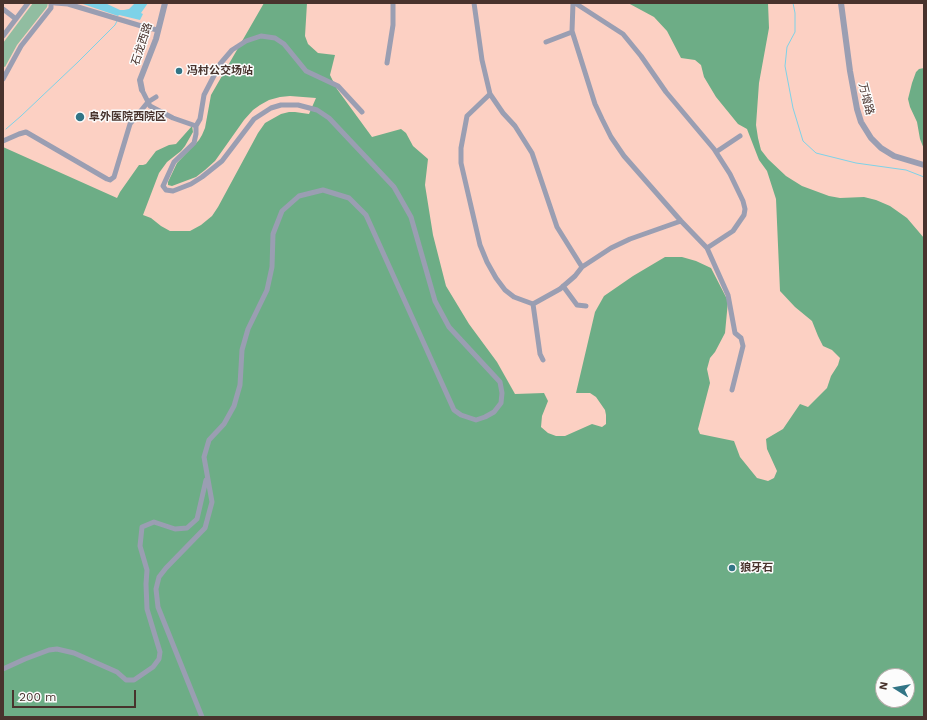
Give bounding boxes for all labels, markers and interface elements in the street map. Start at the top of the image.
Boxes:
street label: 石龙西路 [129,21,155,67]
place label: 冯村公交场站 [187,64,253,78]
marker: 冯村公交场站 [174,66,184,76]
street label: 万增路 [856,81,876,117]
place label: 阜外医院西院区 [89,110,166,124]
marker: 阜外医院西院区 [74,111,86,123]
place label: 狼牙石 [740,561,773,575]
marker: 狼牙石 [727,563,737,573]
north arrow [875,668,915,708]
text: N [877,681,891,691]
scale bar [14,682,138,708]
text: 200 m [19,690,56,704]

